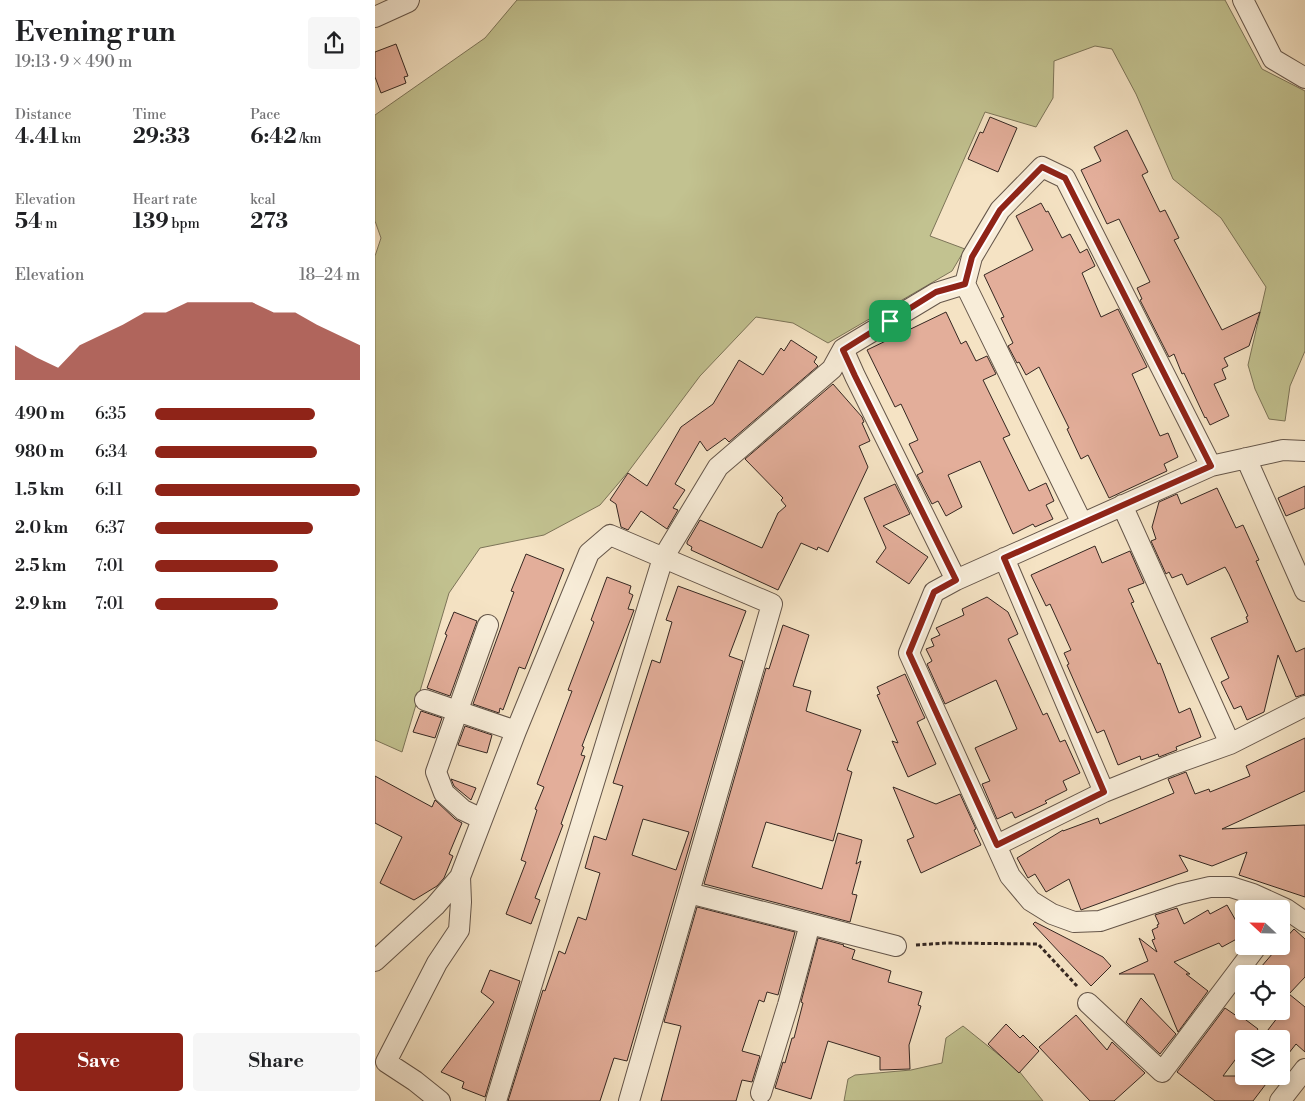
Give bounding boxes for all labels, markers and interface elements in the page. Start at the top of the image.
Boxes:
text: Evening run [15,15,176,50]
button: share [308,17,360,69]
text: 19:13 · 9 × 490 m [15,52,132,72]
text: Distance [15,106,72,124]
text: Time [133,106,166,124]
text: Pace [250,106,280,124]
text: 4.41 [15,124,59,150]
text: 29:33 [133,124,190,150]
text: 6:42 [250,124,297,150]
text: km [59,130,81,148]
text: /km [297,130,322,148]
text: Elevation [15,191,76,209]
text: Heart rate [133,191,197,209]
text: kcal [250,191,276,209]
text: 54 [15,209,42,235]
text: 139 [133,209,169,235]
text: 273 [250,209,288,235]
text: m [42,215,58,233]
text: bpm [169,215,200,233]
text: Elevation [15,265,84,285]
text: 18–24 m [299,265,360,285]
pin [869,300,911,342]
icon: arrive [876,307,904,335]
text: 490 m [15,404,65,424]
text: 6:35 [95,404,126,424]
text: 980 m [15,442,64,462]
text: 6:34 [95,442,127,462]
text: 1.5 km [15,480,64,500]
text: 6:11 [95,480,123,500]
text: 2.0 km [15,518,68,538]
text: 6:37 [95,518,125,538]
text: 2.5 km [15,556,66,576]
text: 7:01 [95,556,124,576]
text: 2.9 km [15,594,66,614]
text: 7:01 [95,594,124,614]
north arrow [1235,900,1290,955]
map controls [1235,900,1290,1085]
button: locate [1235,965,1290,1020]
button: layers [1235,1030,1290,1085]
button: Save [15,1033,183,1091]
button: Share [193,1033,360,1091]

